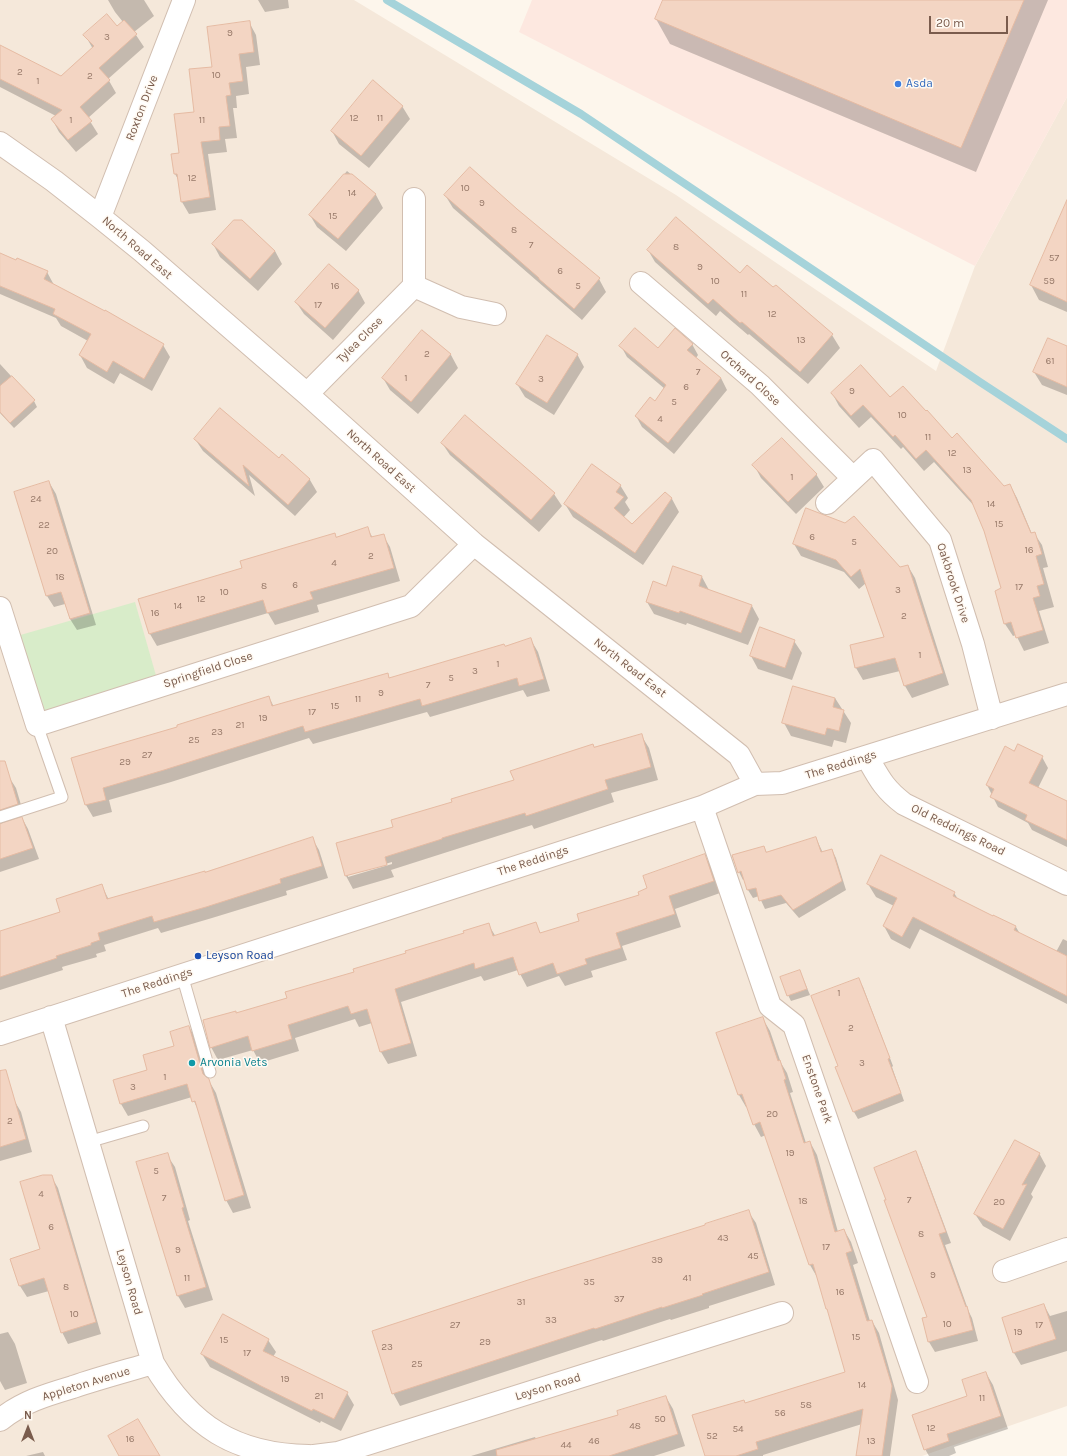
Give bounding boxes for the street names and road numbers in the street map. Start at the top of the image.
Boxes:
street label: Roxton Drive [123,73,161,143]
street label: North Road East [99,214,175,282]
street label: Tylea Close [334,314,386,366]
street label: Orchard Close [717,347,783,409]
street label: North Road East [343,426,419,496]
street label: Oakbrook Drive [933,541,973,625]
street label: North Road East [591,635,669,701]
street label: Springfield Close [161,649,255,691]
street label: The Reddings [804,747,878,783]
street label: Old Reddings Road [908,801,1008,859]
street label: The Reddings [496,843,570,879]
street label: The Reddings [120,965,194,1001]
street label: Enstone Park [798,1053,836,1125]
street label: Leyson Road [113,1247,145,1317]
street label: Appleton Avenue [40,1364,132,1404]
street label: Leyson Road [513,1370,583,1404]

